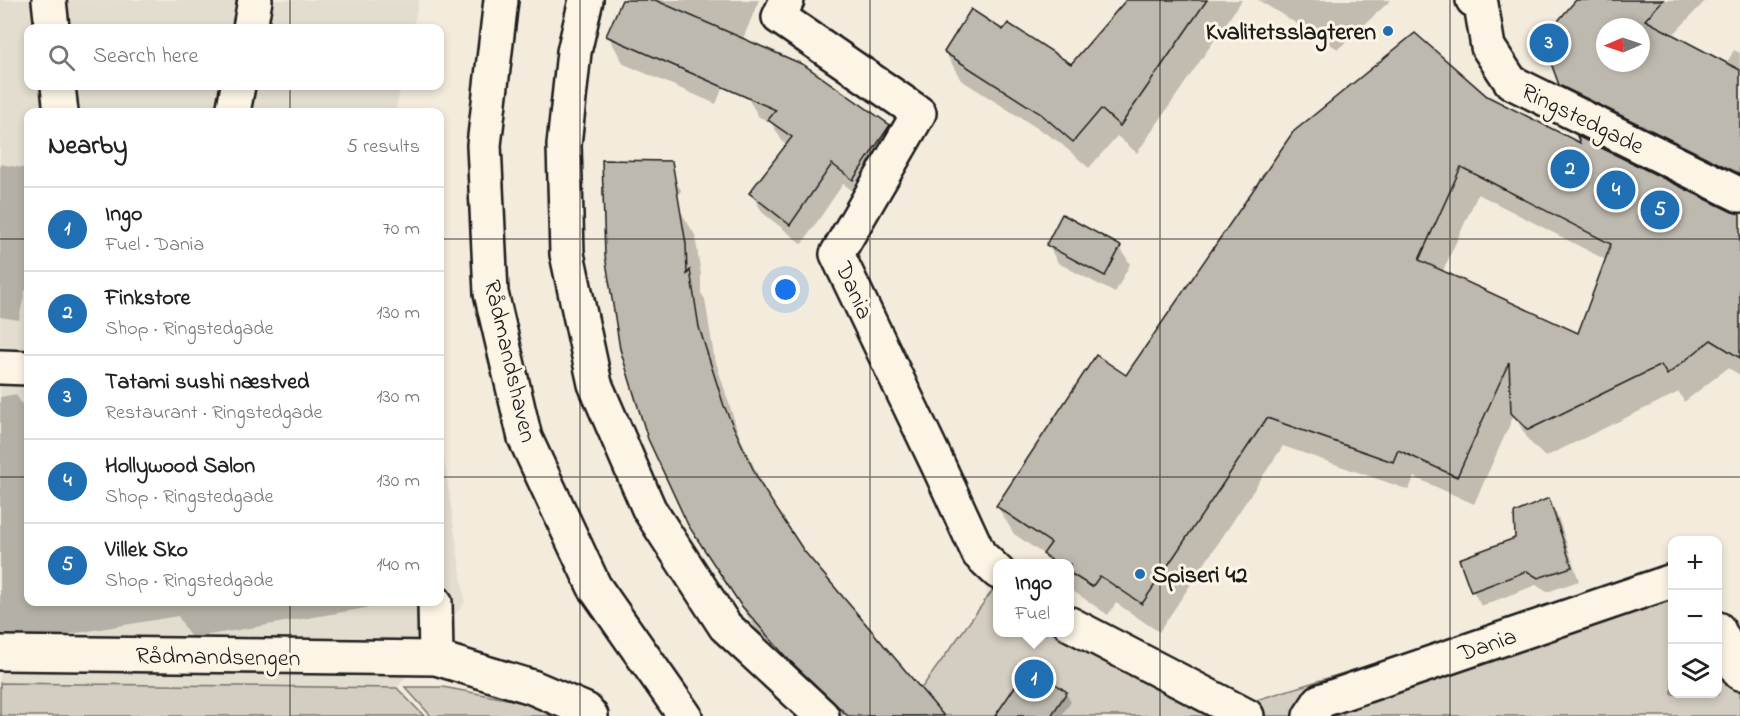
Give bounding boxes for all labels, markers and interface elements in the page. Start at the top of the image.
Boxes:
place label: Kvalitetsslagteren [1206,16,1376,52]
north arrow [1596,18,1650,72]
pin: 3 [1530,20,1568,66]
search box [24,24,444,90]
marker: Kvalitetsslagteren [1381,24,1395,38]
icon: search [45,41,78,74]
text: Search here [93,41,198,73]
street label: Ringstedgade [1515,75,1649,165]
text: Nearby [48,128,127,166]
text: 5 results [347,133,420,162]
pin: 2 [1550,146,1590,192]
pin: 4 [1596,168,1636,213]
pin: 5 [1640,188,1680,232]
text: Ingo [105,199,142,231]
text: 1 [64,215,71,244]
text: 70 m [383,215,420,244]
text: Fuel · Dania [105,231,204,260]
street label: Dania [824,256,881,325]
your location [771,275,800,304]
street label: Rådmandshaven [473,277,544,446]
text: Finkstore [105,283,190,315]
text: 2 [63,299,72,328]
text: 130 m [376,299,420,328]
text: Shop · Ringstedgade [105,315,274,344]
text: Tatami sushi næstved [105,367,309,399]
text: 3 [63,383,72,412]
text: 130 m [376,383,420,412]
text: Restaurant · Ringstedgade [105,399,323,428]
text: Hollywood Salon [105,451,255,483]
text: 4 [63,467,72,496]
text: 130 m [376,467,420,496]
text: Shop · Ringstedgade [105,483,274,512]
text: Villek Sko [105,535,188,567]
map controls [1668,536,1722,698]
button: + [1668,536,1722,590]
text: 5 [62,551,73,580]
text: 140 m [376,551,420,580]
popup [993,559,1074,637]
place label: Spiseri 42 [1152,559,1247,594]
text: Shop · Ringstedgade [105,567,274,596]
marker: Spiseri 42 [1133,567,1147,581]
text: Ingo [1015,568,1052,600]
button: − [1668,590,1722,644]
text: Fuel [1015,600,1050,629]
street label: Dania [1453,620,1522,673]
street label: Rådmandsengen [135,640,301,677]
button: layers [1668,644,1722,698]
pin: 1 [1014,656,1054,702]

